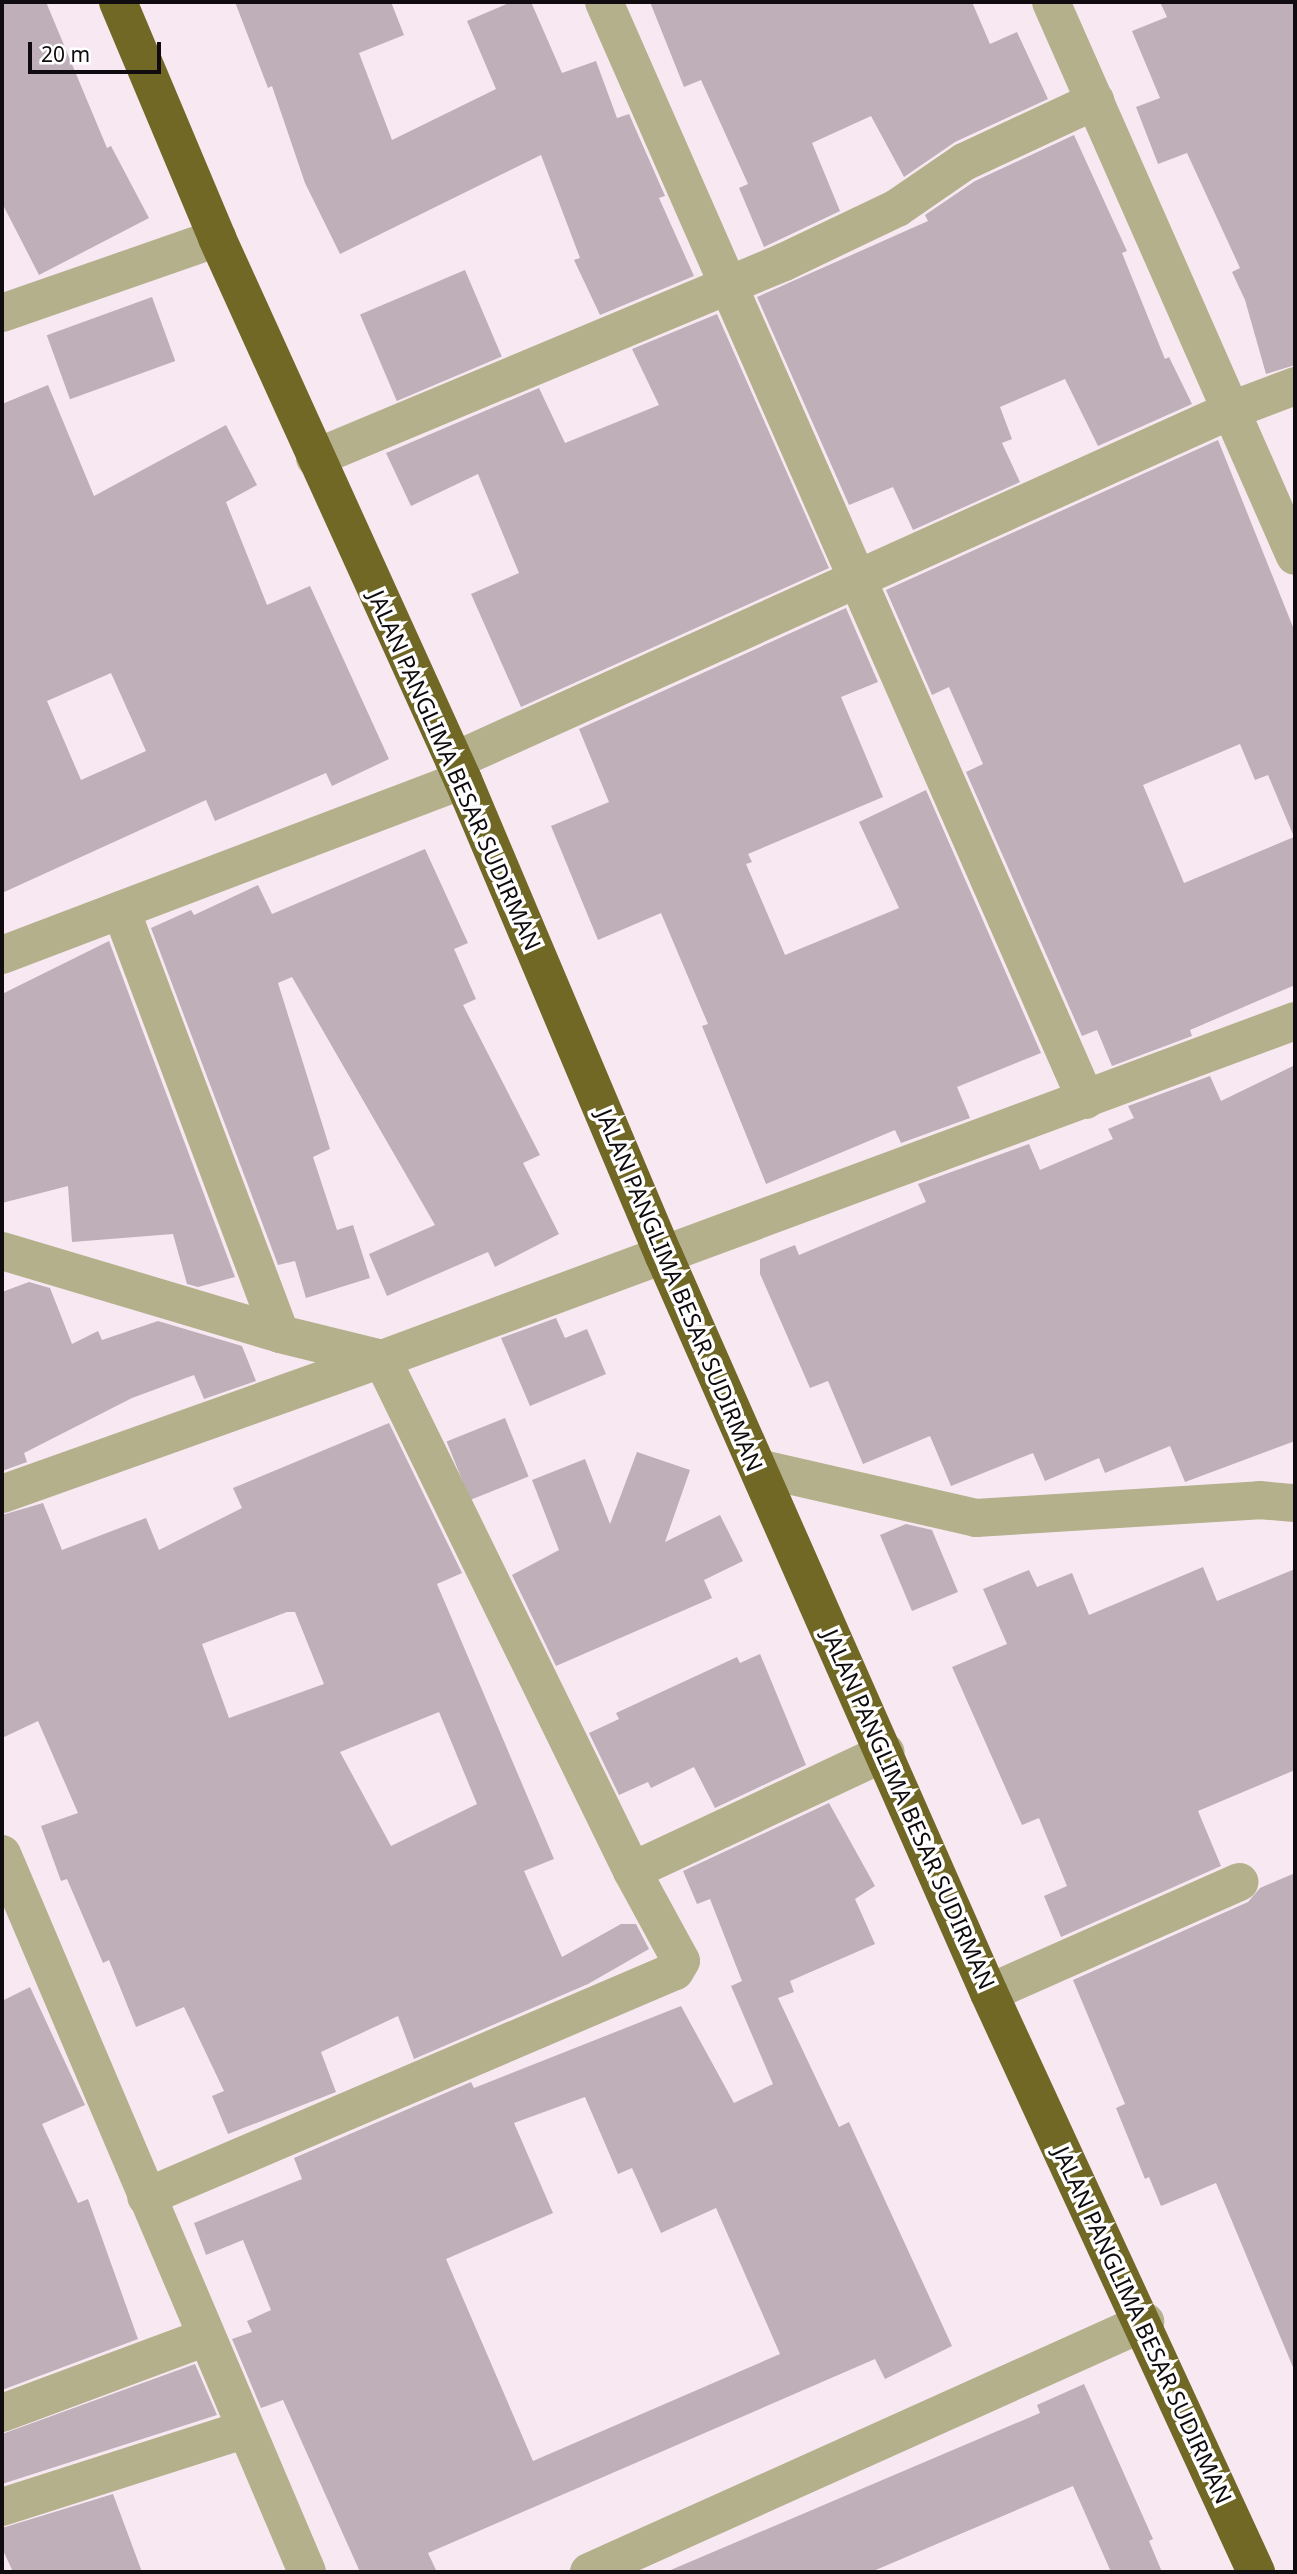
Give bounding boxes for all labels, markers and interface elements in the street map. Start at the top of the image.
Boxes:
scale bar [32,28,164,72]
text: 20 m [41,40,90,68]
street label: JALAN PANGLIMA BESAR SUDIRMAN [363,586,547,954]
street label: JALAN PANGLIMA BESAR SUDIRMAN [591,1105,769,1475]
street label: JALAN PANGLIMA BESAR SUDIRMAN [817,1625,1001,1993]
street label: JALAN PANGLIMA BESAR SUDIRMAN [1048,2142,1238,2508]

